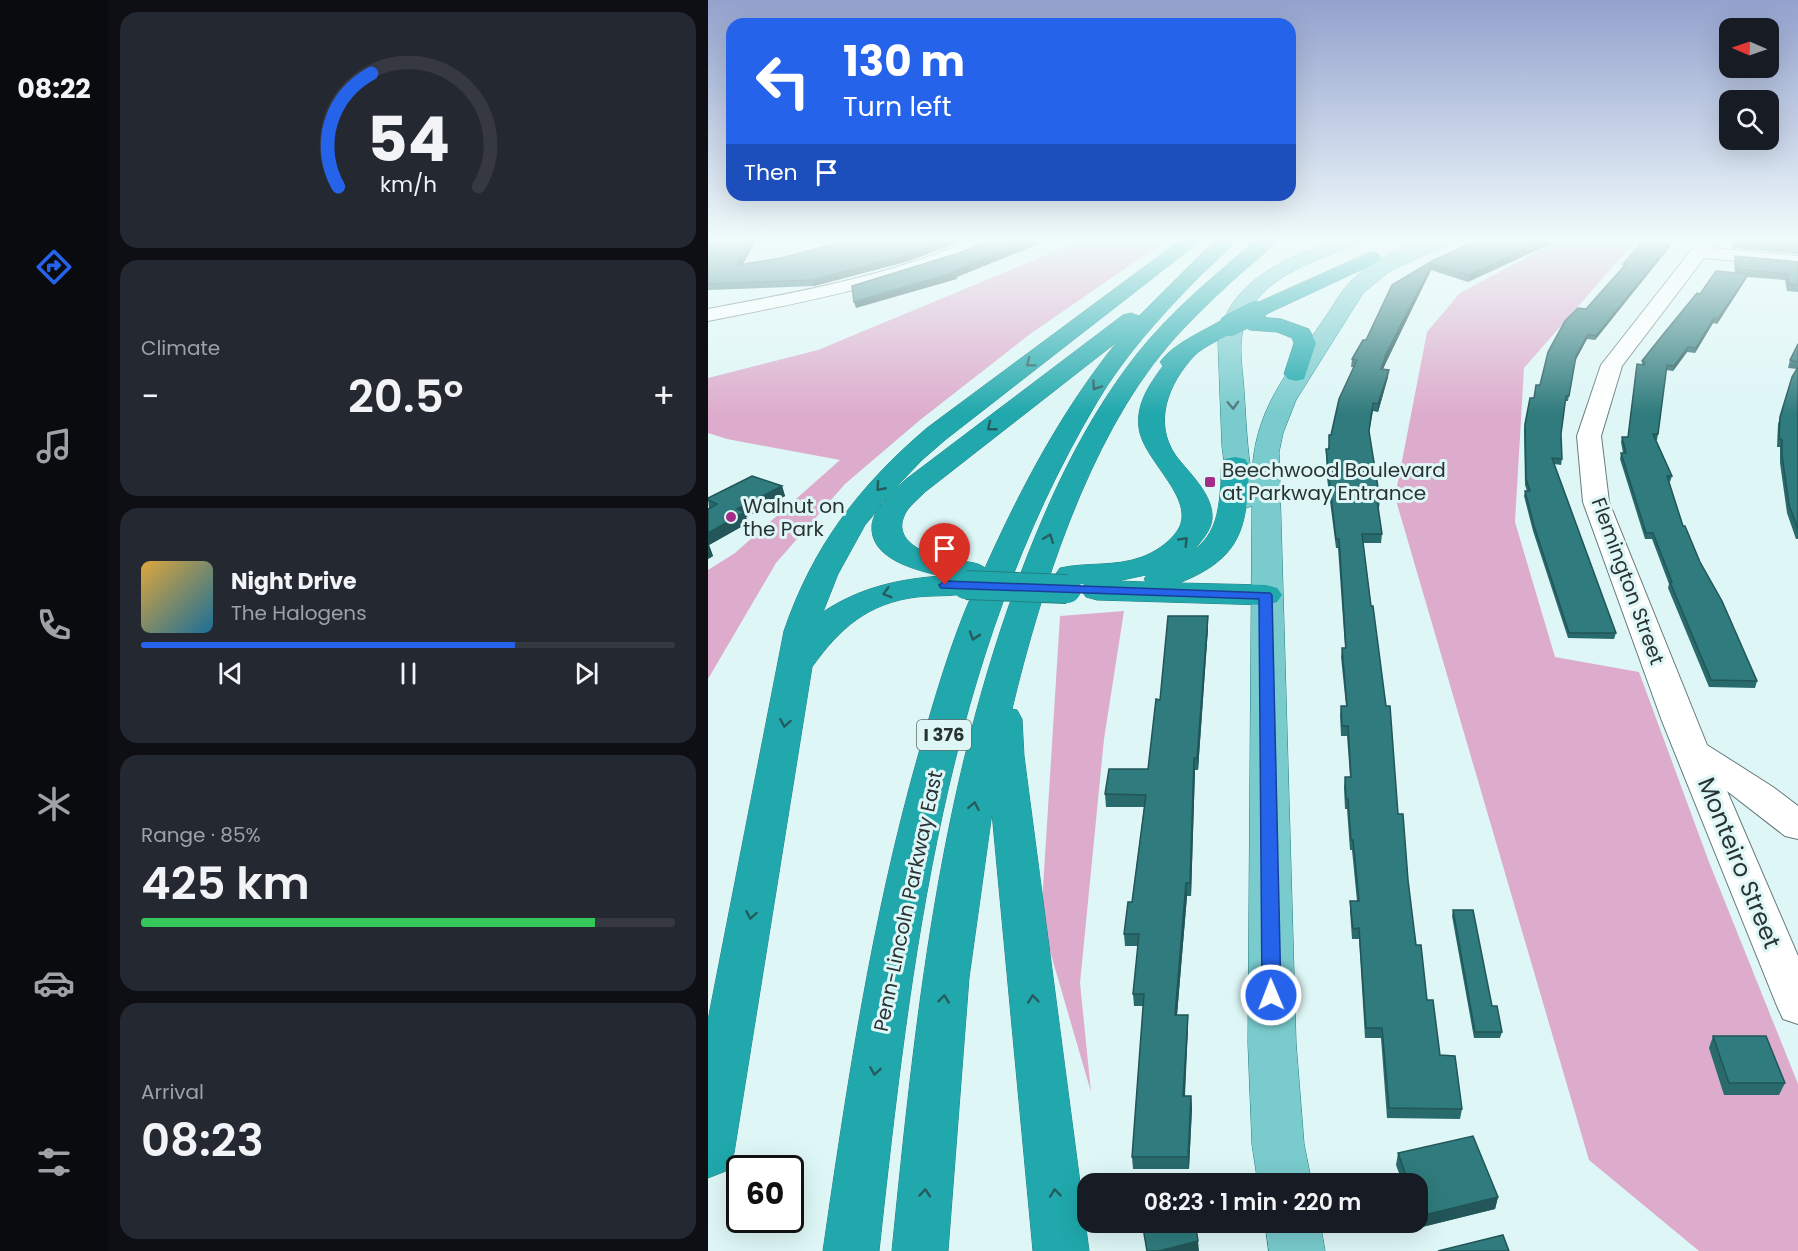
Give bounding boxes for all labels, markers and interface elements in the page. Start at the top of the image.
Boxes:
north arrow [1719,18,1779,78]
map controls [1719,18,1779,150]
text: 130 m [843,32,965,91]
icon: left [744,42,822,120]
text: 08:22 [17,70,91,107]
text: Turn left [843,88,952,125]
button: search [1719,90,1779,150]
text: 54 [367,95,449,183]
icon: arrive [810,156,843,189]
text: Then [744,157,798,188]
text: km/h [379,169,437,200]
icon: directions [33,246,75,288]
text: Climate [141,334,220,362]
one-way arrow [1026,356,1037,367]
text: 20.5° [348,365,464,428]
text: − [141,373,159,420]
text: + [652,373,675,420]
one-way arrow [1092,379,1103,390]
one-way arrow [1226,400,1239,409]
one-way arrow [986,420,997,431]
icon: music [33,425,75,467]
place label: Beechwood Boulevard at Parkway Entrance [1222,456,1446,507]
marker: Beechwood Boulevard at Parkway Entrance [1203,475,1217,489]
one-way arrow [876,480,887,491]
place label: Walnut on the Park [743,492,845,543]
street label: Flemington Street [1585,494,1671,668]
marker: Walnut on the Park [724,510,738,524]
pin [919,523,970,585]
icon: arrive [928,532,961,565]
one-way arrow [1042,533,1054,544]
one-way arrow [1177,538,1188,548]
text: Night Drive [231,566,357,597]
one-way arrow [882,586,893,598]
text: The Halogens [231,599,367,627]
icon: phone [33,604,75,646]
one-way arrow [969,630,982,641]
icon: previous [214,657,247,690]
icon: pause [392,657,425,690]
icon: next [570,657,603,690]
one-way arrow [779,718,792,728]
road number: I 376 [917,720,971,750]
street label: Penn-Lincoln Parkway East [867,768,949,1034]
street label: Monteiro Street [1690,772,1789,953]
icon: climate [33,783,75,825]
one-way arrow [967,801,980,811]
text: Range · 85% [141,821,261,849]
text: 425 km [141,852,310,915]
one-way arrow [745,910,758,920]
icon: car [33,962,75,1004]
position arrow [1239,963,1303,1027]
one-way arrow [937,994,950,1003]
one-way arrow [1027,995,1040,1004]
one-way arrow [869,1066,881,1076]
text: Arrival [141,1078,204,1106]
text: 08:23 [141,1109,264,1172]
icon: filters [33,1141,75,1183]
speed limit sign: 60 [726,1155,804,1233]
text: 08:23 · 1 min · 220 m [1144,1187,1361,1218]
one-way arrow [918,1188,931,1197]
one-way arrow [1049,1188,1062,1197]

